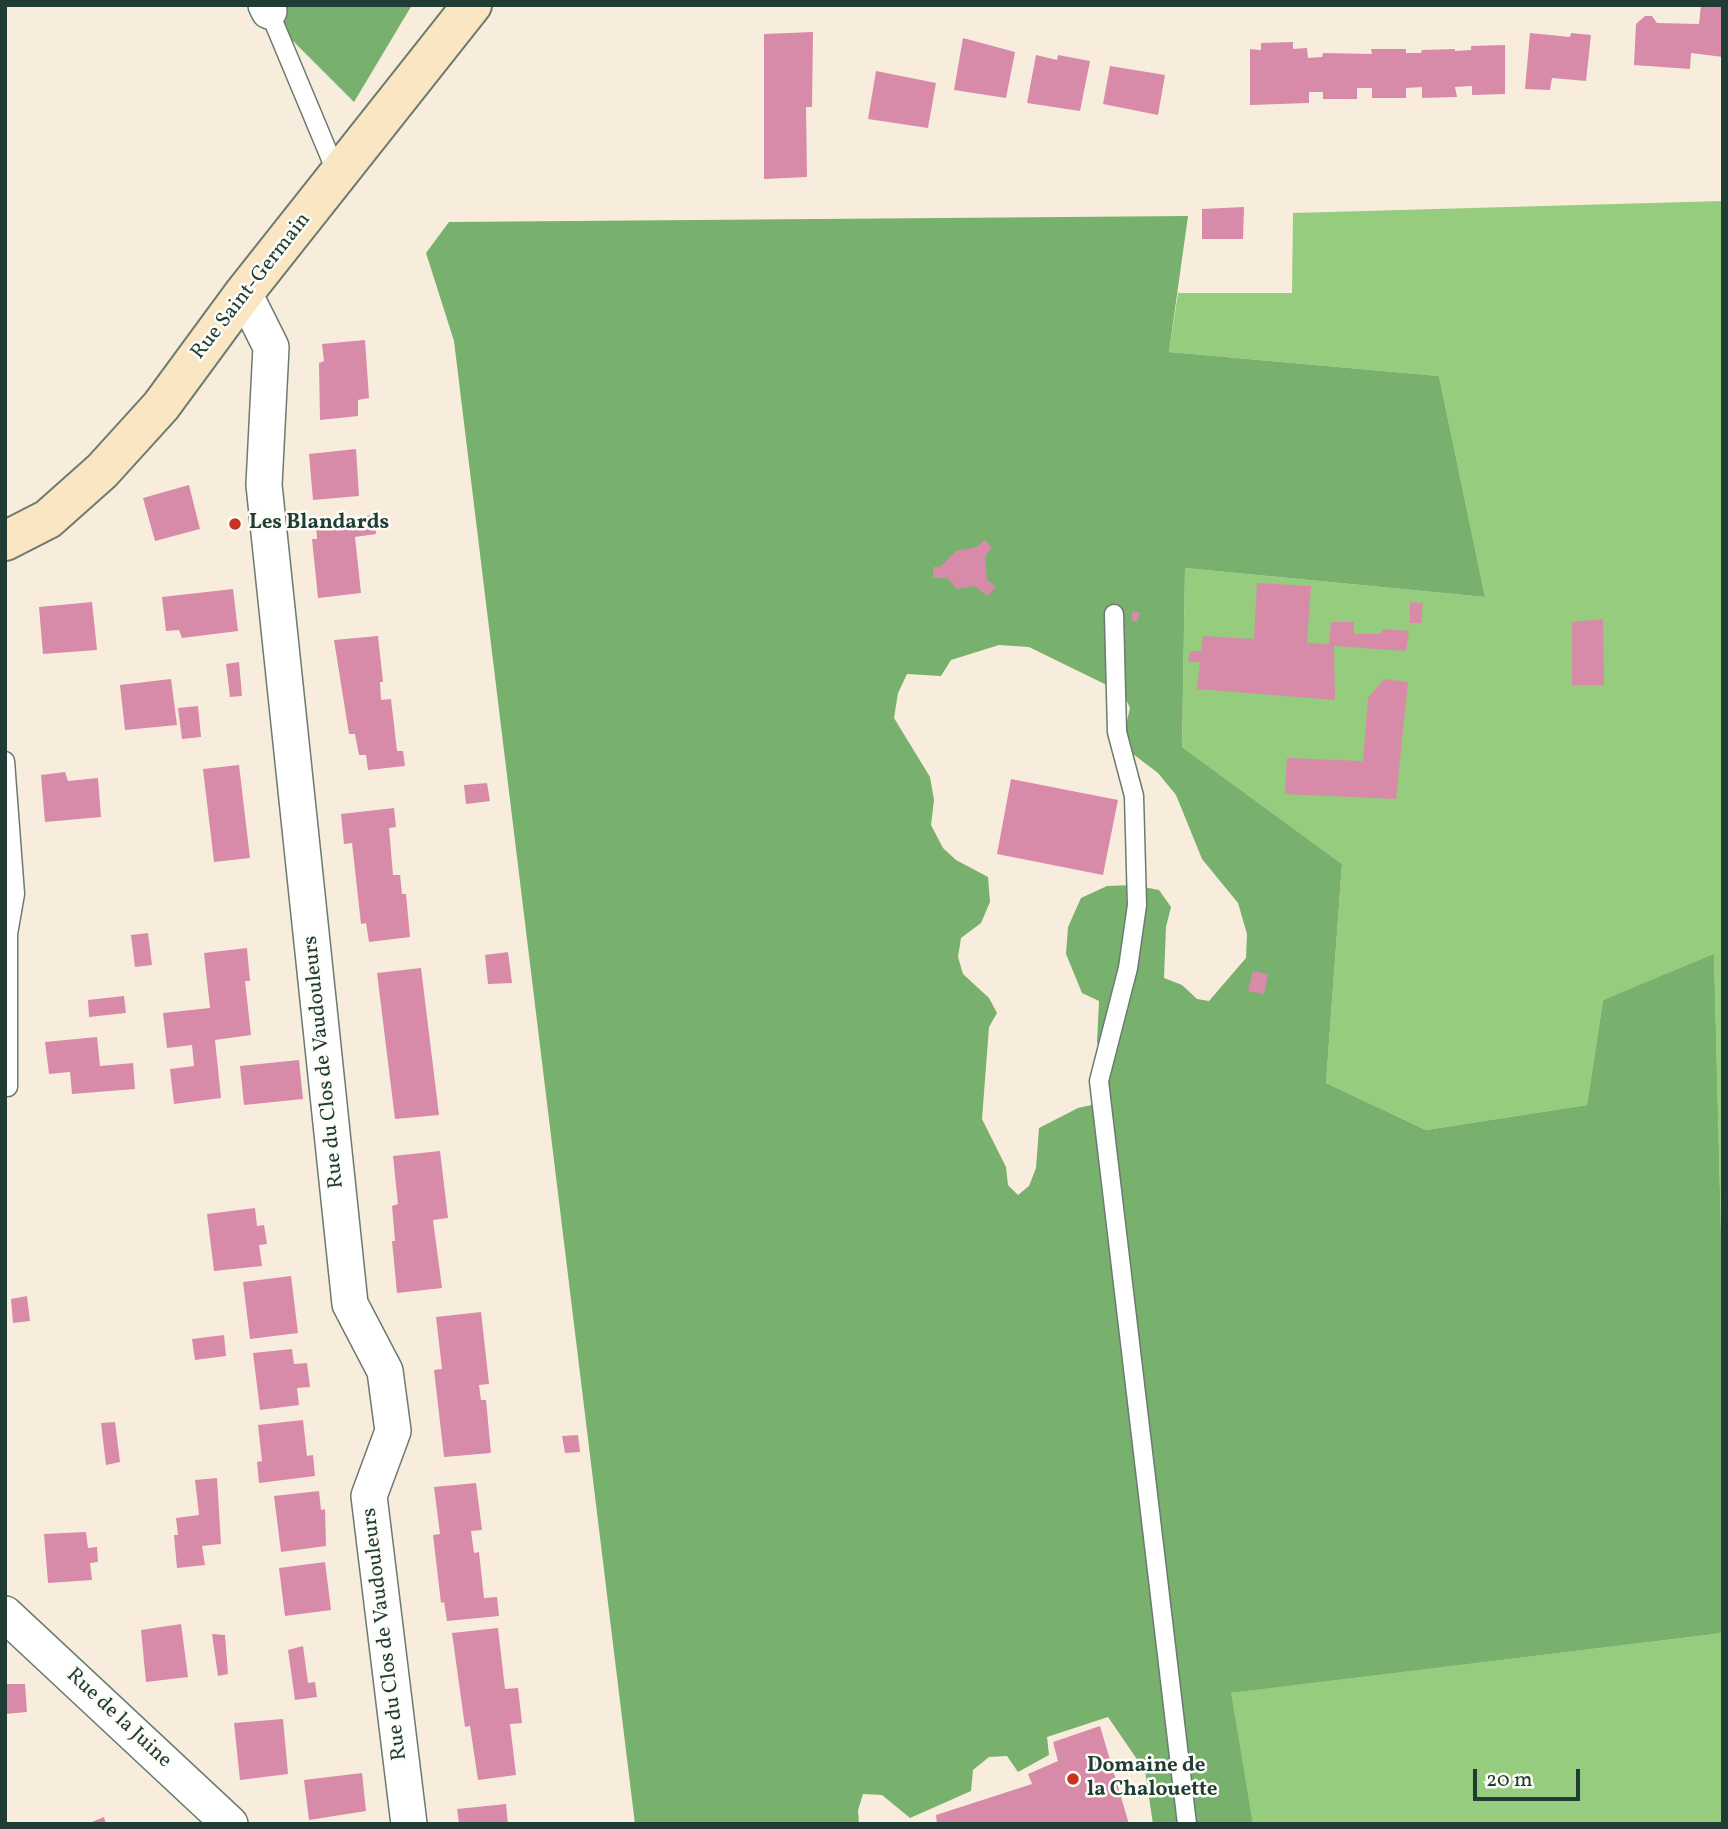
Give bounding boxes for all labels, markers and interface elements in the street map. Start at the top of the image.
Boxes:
street label: Rue Saint-Germain [187,209,317,365]
place label: Les Blandards [249,511,389,537]
marker: Les Blandards [227,516,243,532]
street label: Rue du Clos de Vaudouleurs [299,934,351,1190]
street label: Rue du Clos de Vaudouleurs [358,1506,414,1762]
street label: Rue de la Juine [60,1664,176,1774]
place label: Domaine de la Chalouette [1087,1754,1217,1804]
scale bar [1476,1756,1583,1800]
text: 20 m [1486,1766,1532,1795]
marker: Domaine de la Chalouette [1065,1771,1081,1787]

